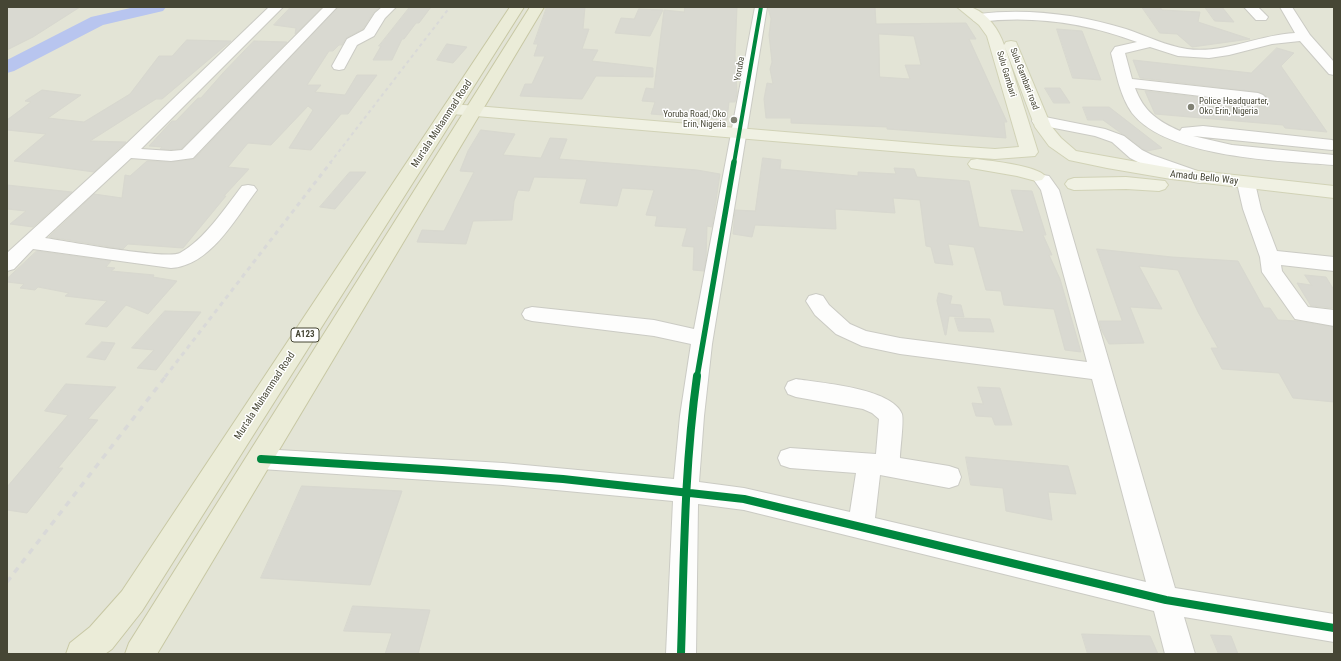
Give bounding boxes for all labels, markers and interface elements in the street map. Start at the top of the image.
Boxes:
street label: Sulu Gambari road [1007,47,1041,111]
street label: Sulu Gambari [994,50,1018,98]
street label: Yoruba [733,56,747,82]
street label: Murtala Muhammad Road [409,78,475,170]
place label: Police Headquarter, Oko Erin, Nigeria [1199,97,1269,118]
marker: Police Headquarter, Oko Erin, Nigeria [1186,102,1196,112]
place label: Yoruba Road, Oko Erin, Nigeria [663,110,726,131]
marker: Yoruba Road, Oko Erin, Nigeria [729,115,739,125]
street label: Amadu Bello Way [1169,168,1239,188]
road number: A123 [291,328,319,342]
street label: Murtala Muhammad Road [232,350,298,442]

